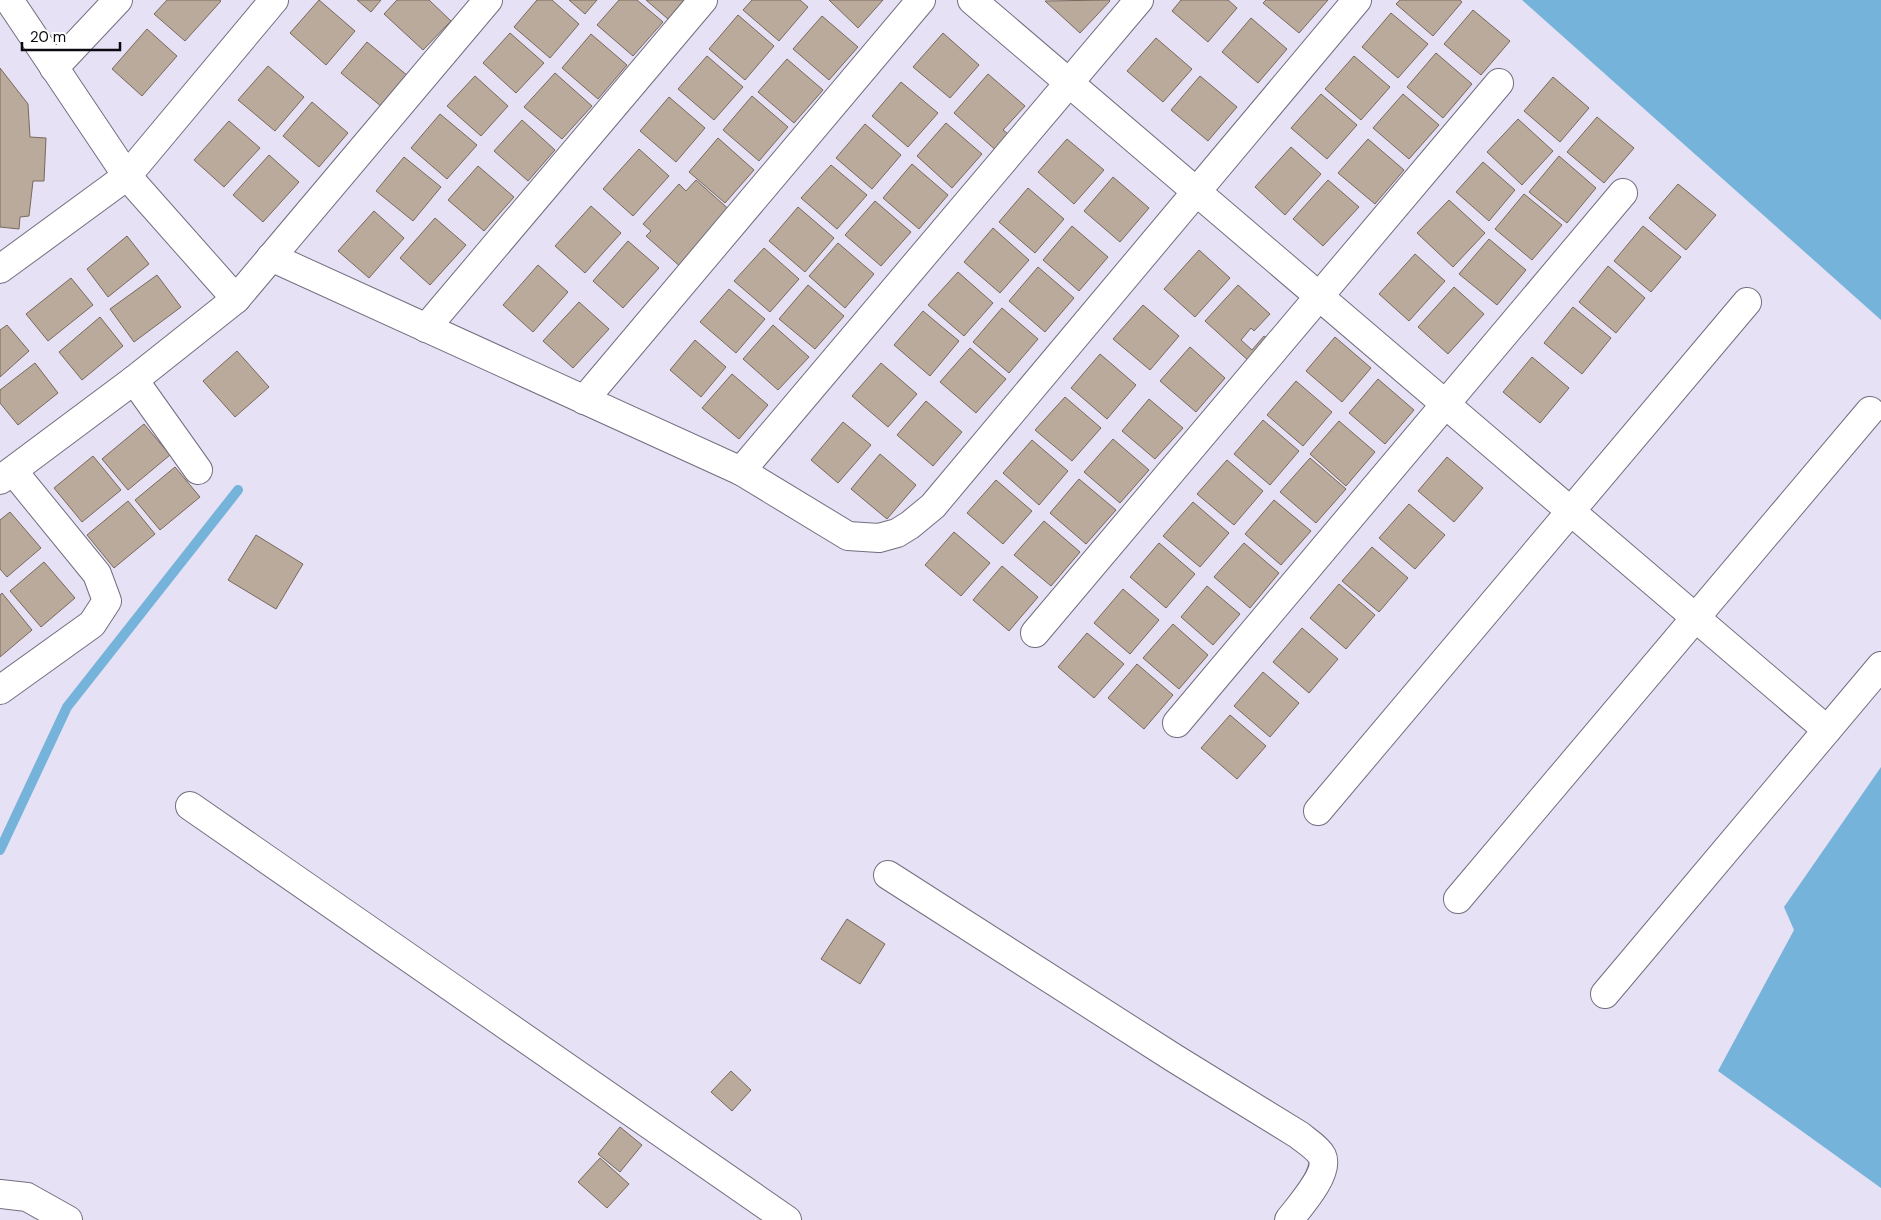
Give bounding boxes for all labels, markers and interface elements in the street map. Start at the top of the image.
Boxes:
scale bar [22,20,120,52]
text: 20 m [30,27,66,47]

